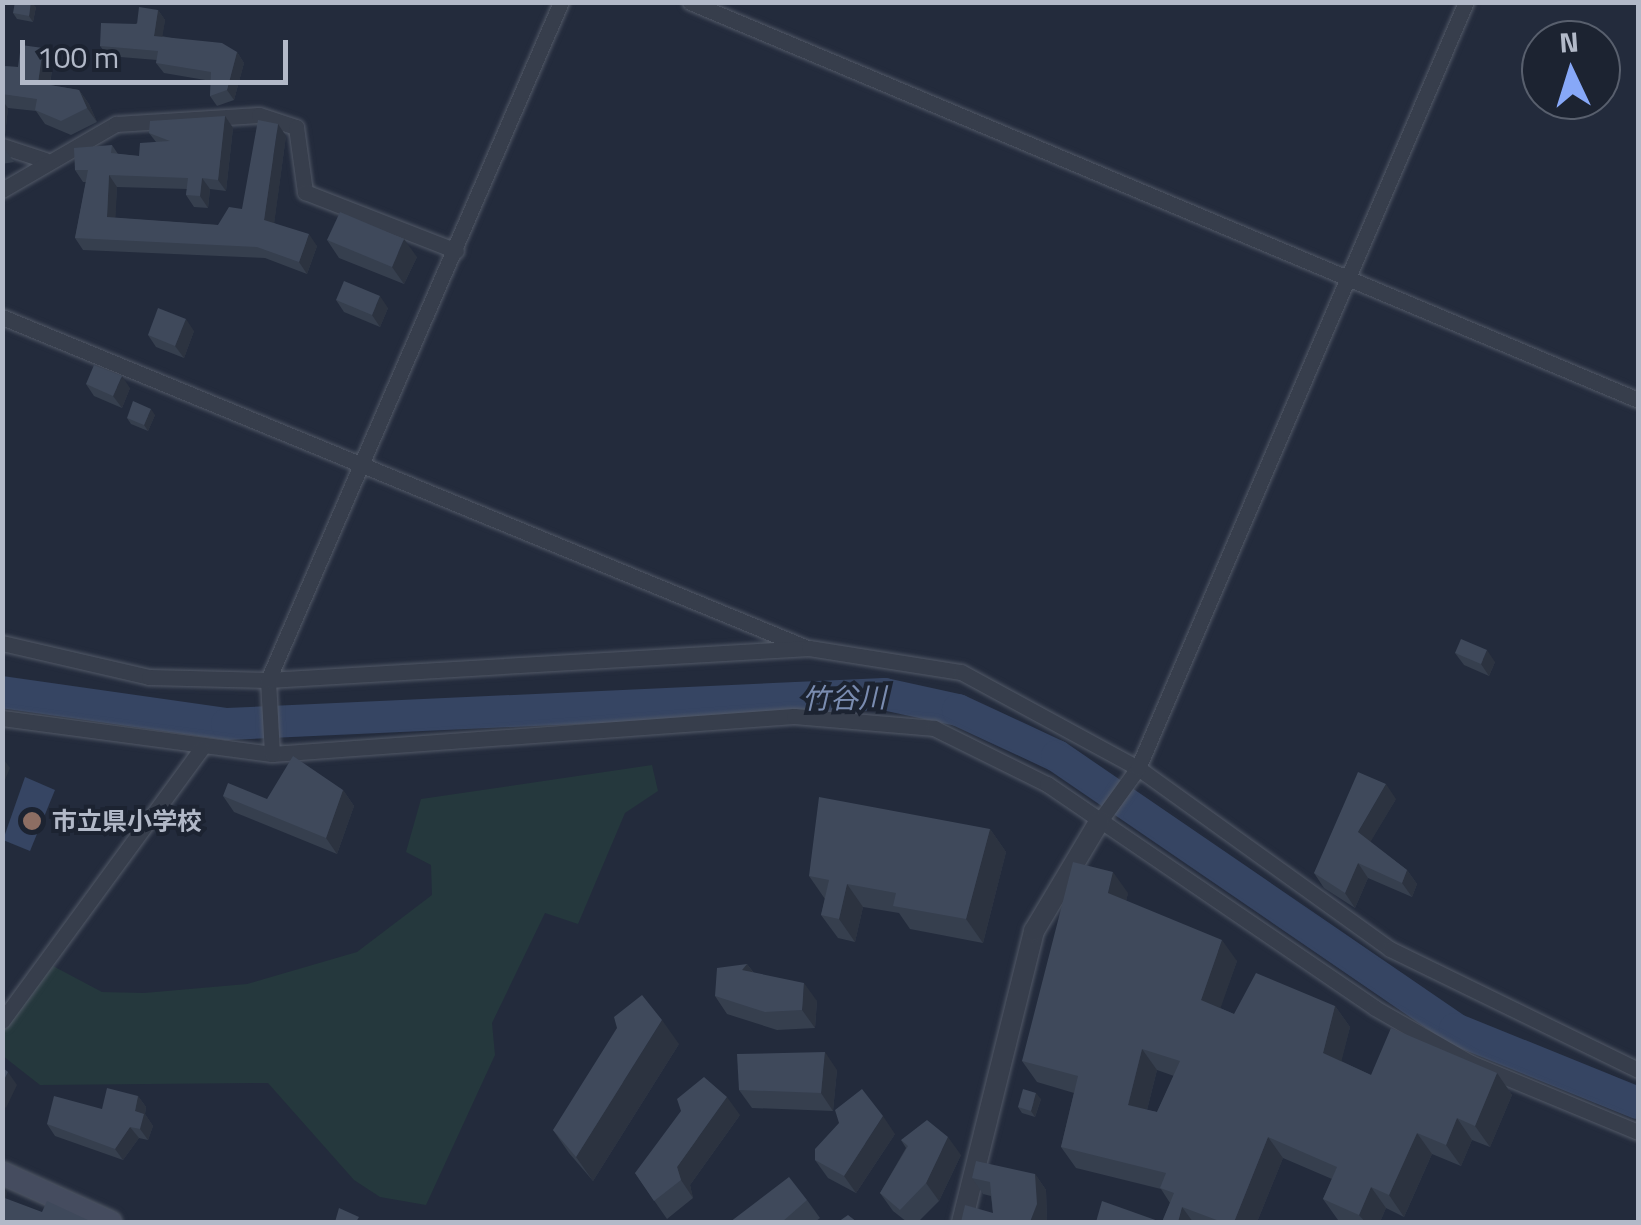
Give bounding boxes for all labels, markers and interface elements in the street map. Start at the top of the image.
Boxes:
text: N [1558,19,1580,64]
scale bar [25,20,292,82]
north arrow [1521,20,1621,120]
text: 100 m [37,34,119,80]
water label: 竹谷川 [802,680,886,716]
place label: 市立県小学校 [52,806,202,836]
marker: 市立県小学校 [21,810,43,832]

